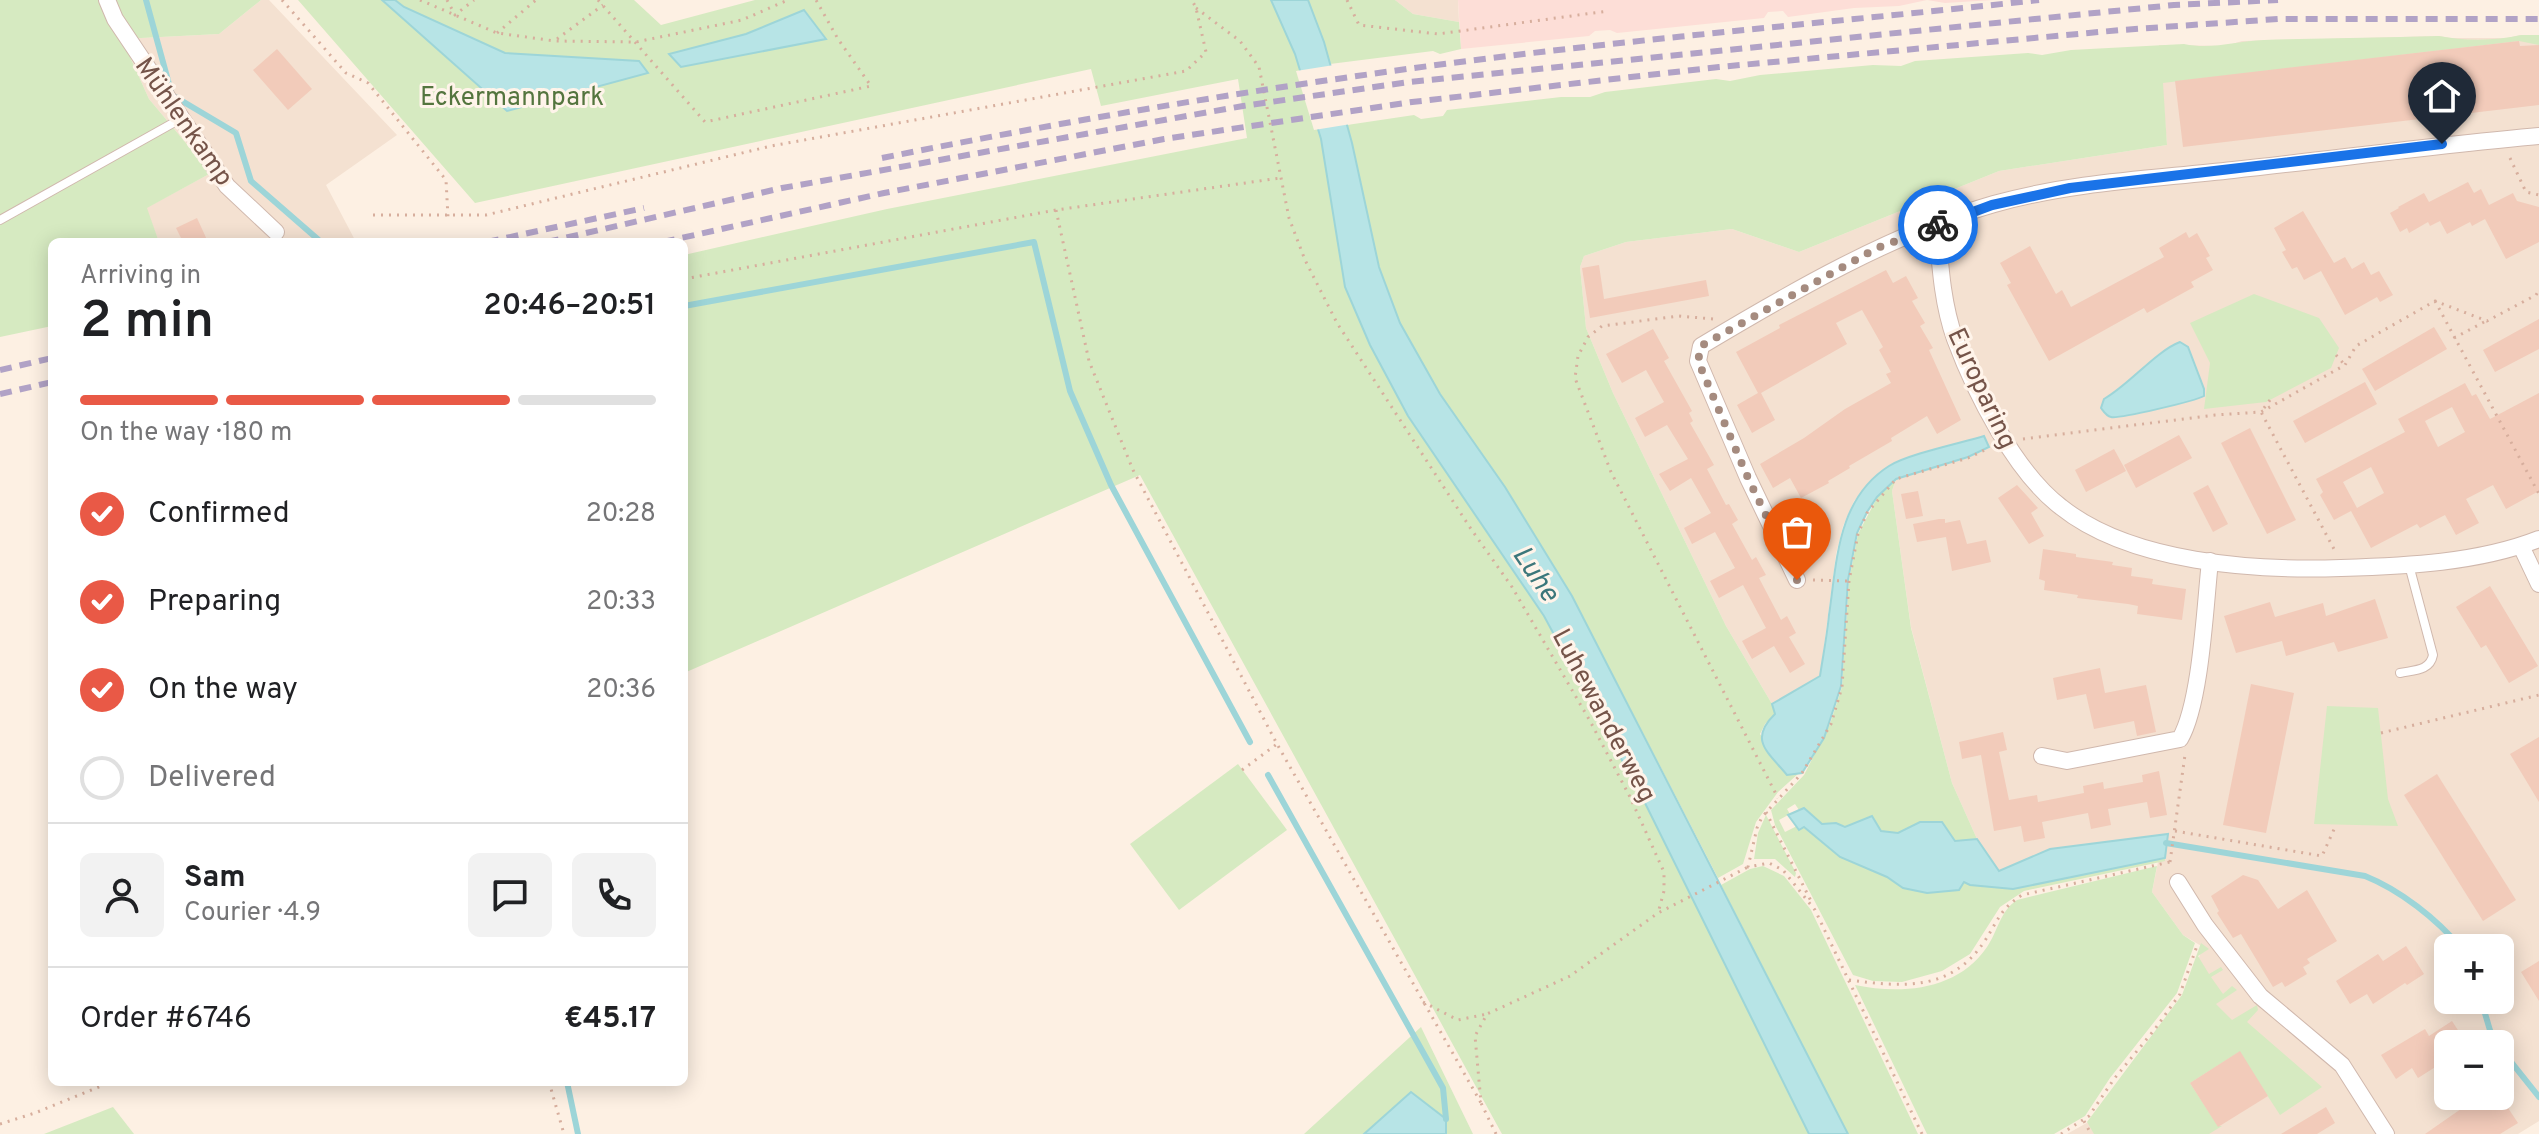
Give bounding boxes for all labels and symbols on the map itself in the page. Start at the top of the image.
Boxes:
street label: Mühlenkamp [126,51,240,193]
pin [2408,62,2476,144]
park label: Eckermannpark [420,82,604,115]
courier [1898,185,1978,265]
street label: Europaring [1938,323,2023,455]
pin [1763,498,1831,580]
water label: Luhe [1503,540,1567,610]
street label: Luhewanderweg [1543,624,1662,809]

